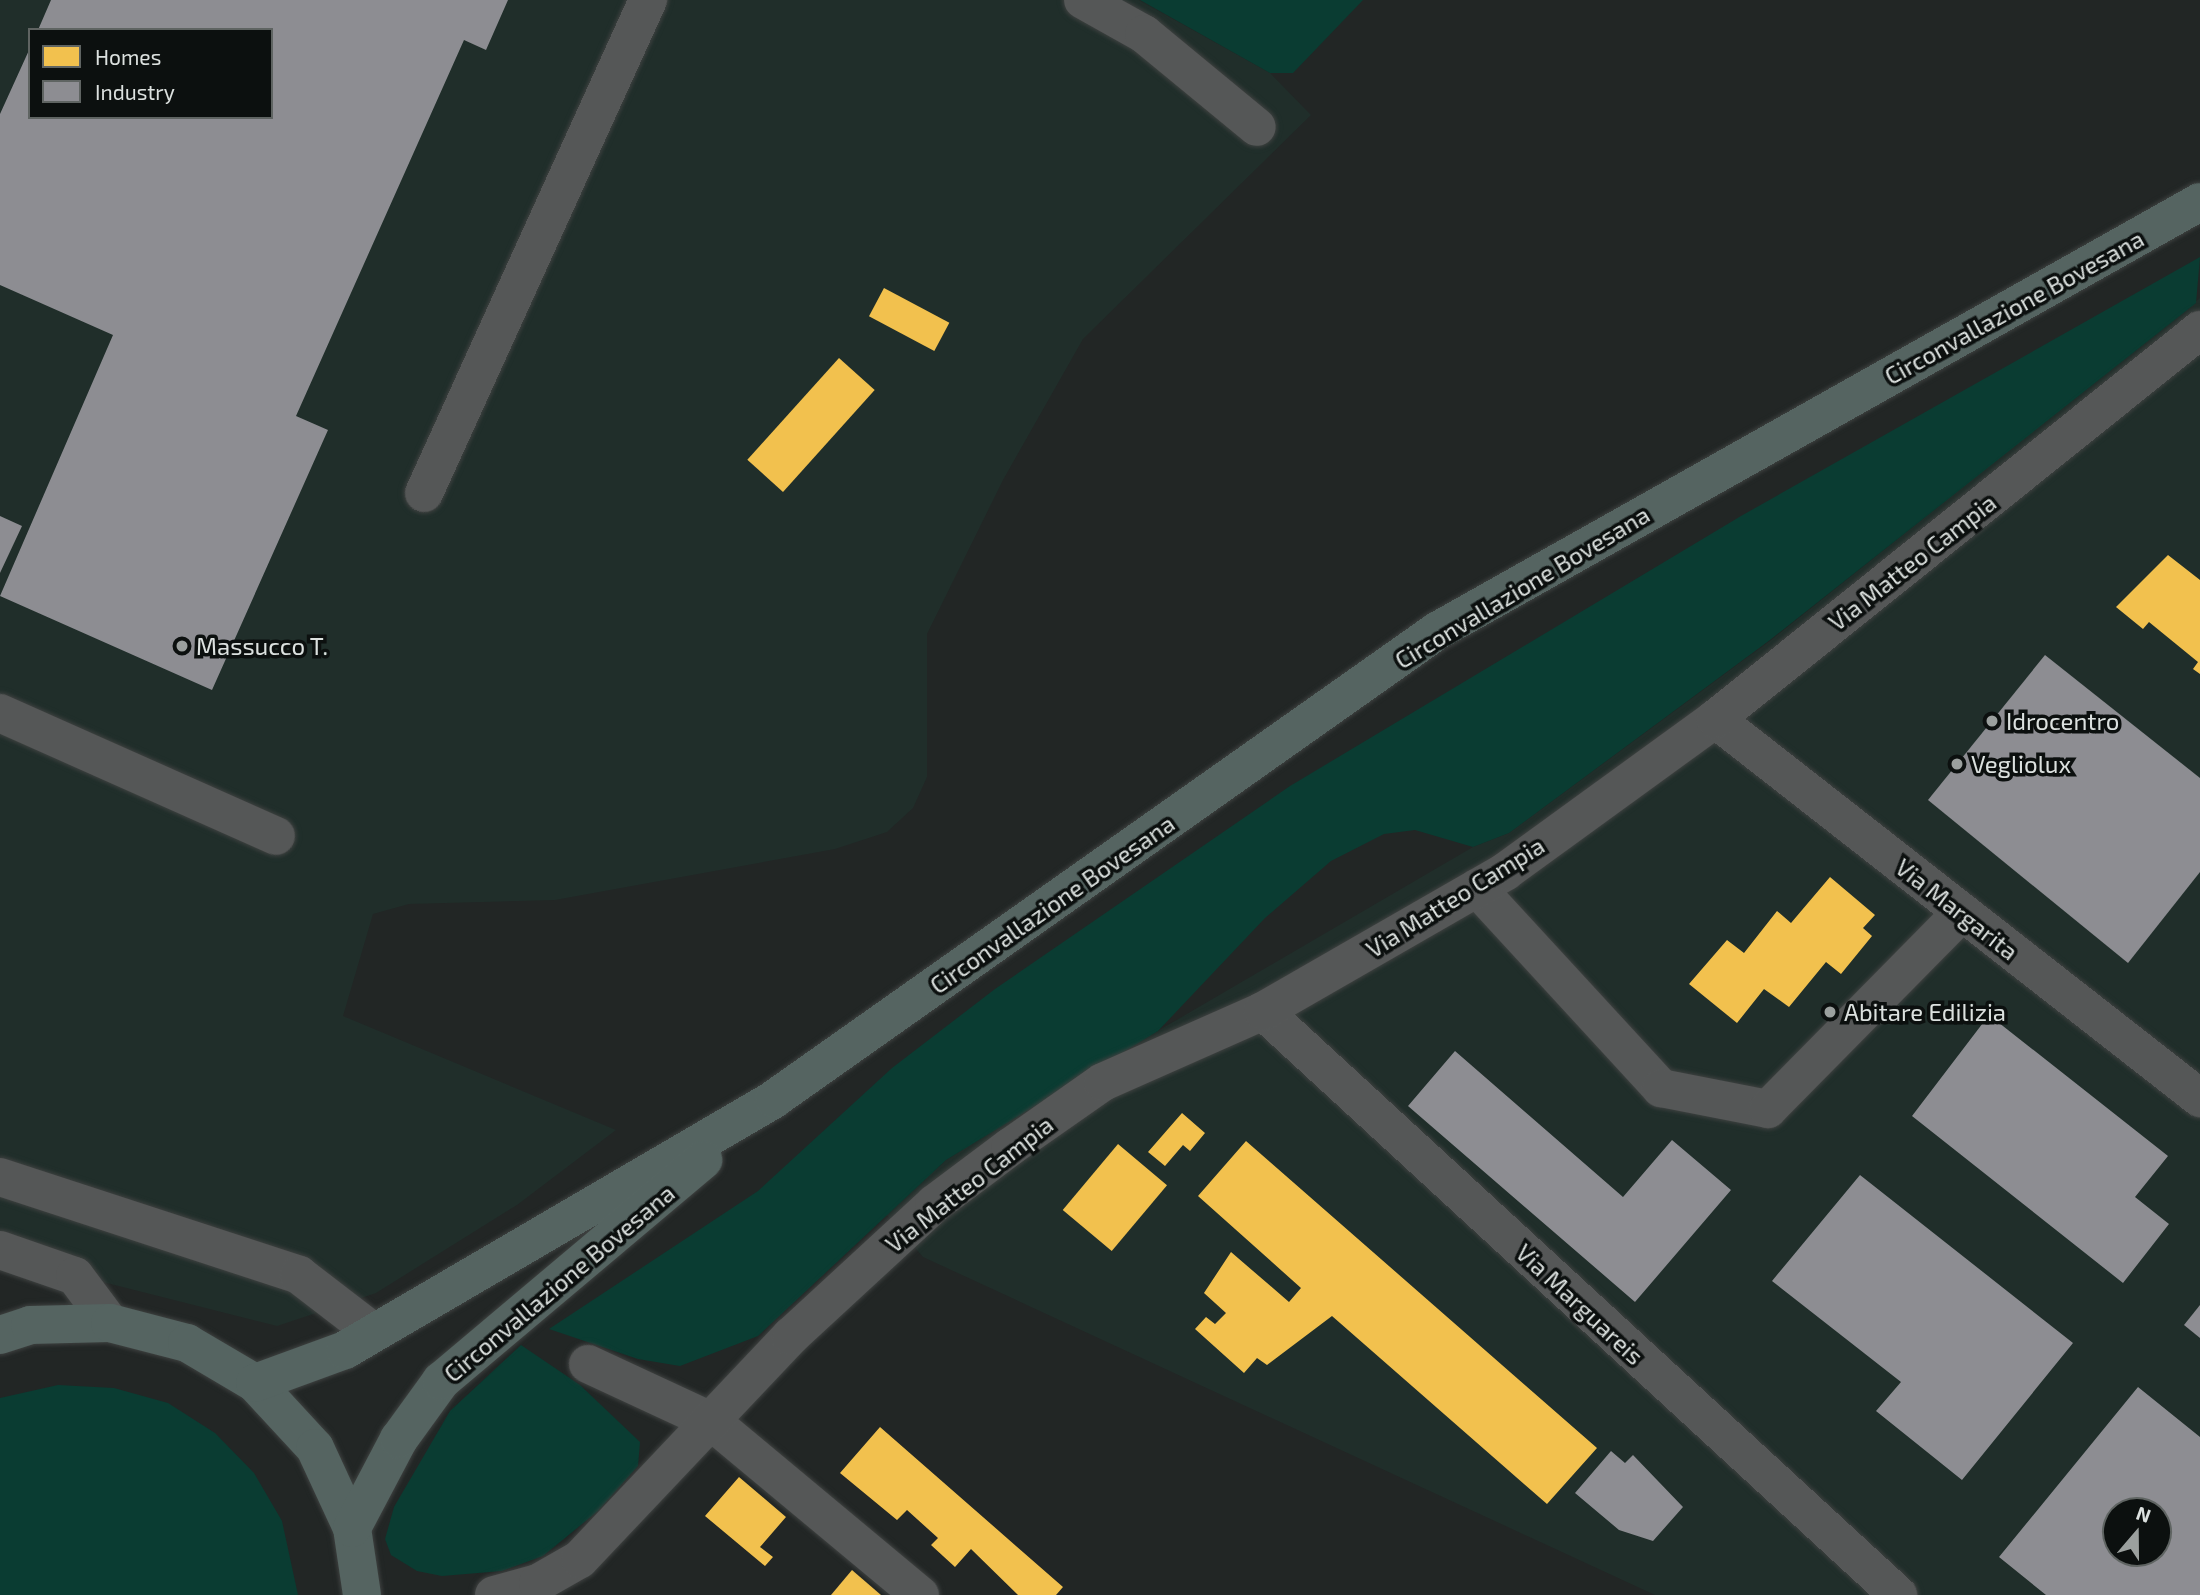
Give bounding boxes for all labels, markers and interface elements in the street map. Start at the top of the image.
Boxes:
legend [28,28,273,119]
text: Homes [95,44,161,69]
text: Industry [95,79,175,104]
street label: Circonvallazione Bovesana [1879,224,2149,390]
street label: Via Matteo Campia [1823,488,2001,636]
street label: Circonvallazione Bovesana [1390,500,1654,674]
place label: Massucco T. [196,632,328,660]
marker: Massucco T. [174,638,190,654]
place label: Idrocentro [2006,707,2119,735]
marker: Idrocentro [1984,713,2000,729]
place label: Vegliolux [1971,750,2071,778]
marker: Vegliolux [1949,756,1965,772]
street label: Circonvallazione Bovesana [924,809,1180,999]
street label: Via Matteo Campia [1361,831,1549,963]
street label: Via Margarita [1890,852,2024,966]
place label: Abitare Edilizia [1844,998,2006,1026]
marker: Abitare Edilizia [1822,1004,1838,1020]
street label: Via Matteo Campia [880,1110,1058,1258]
street label: Circonvallazione Bovesana [438,1178,680,1388]
street label: Via Marguareis [1510,1238,1650,1370]
north arrow [2102,1497,2172,1567]
text: N [2133,1501,2154,1527]

